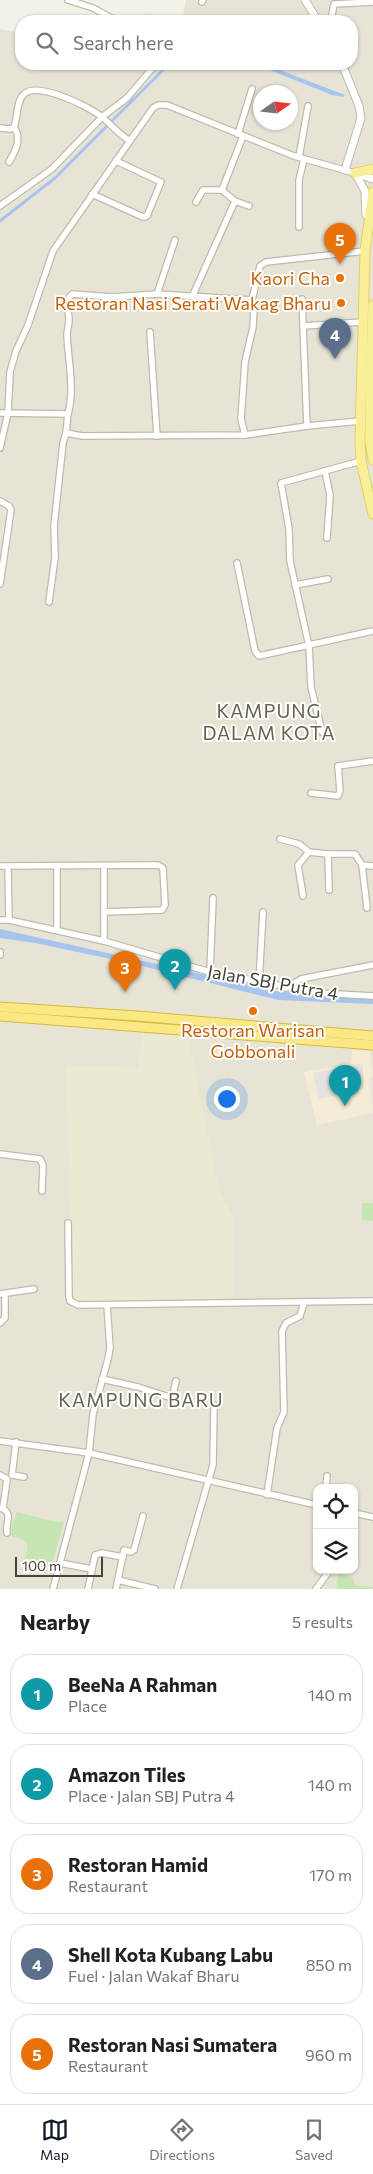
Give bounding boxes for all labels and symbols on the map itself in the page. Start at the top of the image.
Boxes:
north arrow [253,85,298,130]
pin: 5 [324,223,356,264]
place label: Kaori Cha [250,267,330,289]
marker: Kaori Cha [334,272,346,284]
place label: Restoran Nasi Serati Wakag Bharu [55,292,331,314]
marker: Restoran Nasi Serati Wakag Bharu [335,297,347,309]
pin: 4 [319,318,351,359]
district label: KAMPUNG DALAM KOTA [202,699,336,744]
pin: 2 [159,949,191,990]
pin: 3 [109,951,141,992]
street label: Jalan SBJ Putra 4 [206,960,340,1004]
marker: Restoran Warisan Gobbonali [247,1005,259,1017]
place label: Restoran Warisan Gobbonali [181,1019,325,1062]
pin: 1 [329,1065,361,1106]
your location [214,1086,240,1112]
district label: KAMPUNG BARU [58,1388,224,1411]
scale bar [15,1554,102,1577]

